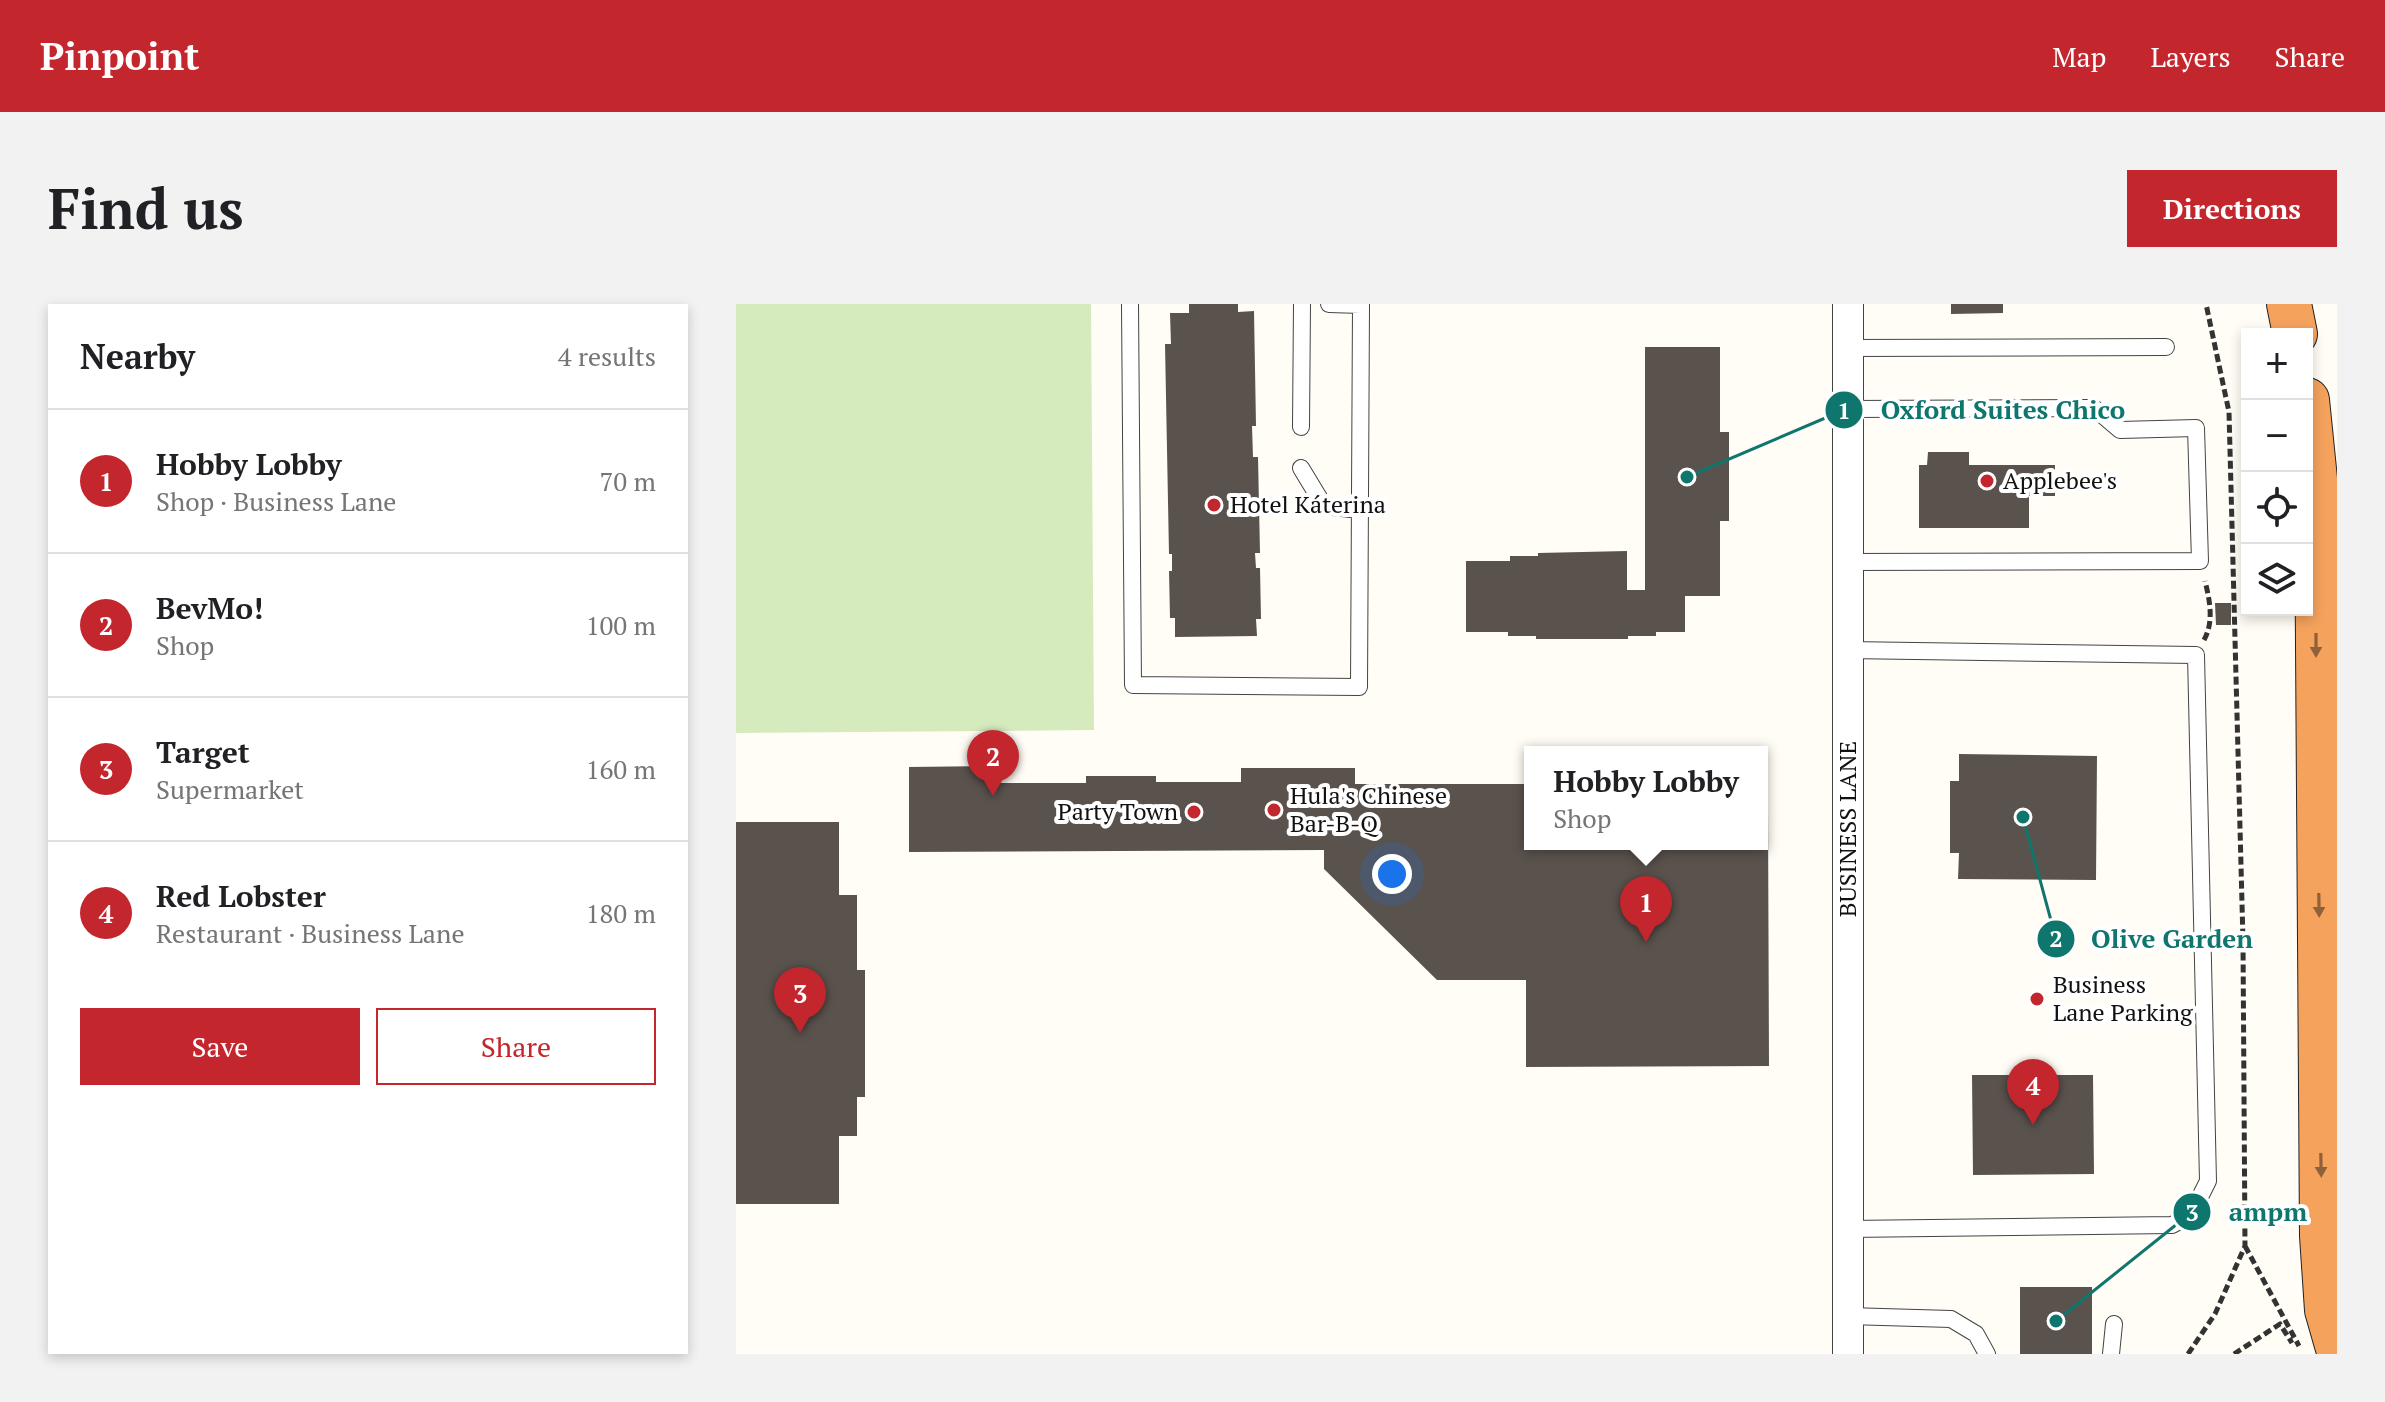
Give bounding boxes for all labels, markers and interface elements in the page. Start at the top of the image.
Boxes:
text: Pinpoint [40,31,199,81]
text: Map [2052,38,2106,75]
text: Layers [2150,38,2231,75]
text: Share [2275,38,2345,75]
button: Directions [2127,170,2337,247]
text: Find us [48,171,244,245]
map controls [2241,328,2313,616]
button: + [2241,328,2313,400]
text: Nearby [80,334,195,379]
text: 4 results [558,339,656,373]
callout: Oxford Suites Chico [1824,385,2141,435]
text: Oxford Suites Chico [1881,392,2125,426]
text: 1 [1837,394,1851,426]
button: − [2241,400,2313,472]
text: Hobby Lobby [156,444,342,484]
text: 1 [99,464,113,498]
text: 70 m [600,464,656,498]
place label: Applebee's [2003,464,2117,496]
marker: Applebee's [1978,472,1996,490]
button: locate [2241,472,2313,544]
text: Shop · Business Lane [156,484,396,518]
place label: Hotel Káterina [1230,488,1386,520]
marker: Hotel Káterina [1205,496,1223,514]
button: layers [2241,544,2313,616]
text: BevMo! [156,588,263,628]
text: 2 [99,608,113,642]
text: 100 m [586,608,656,642]
text: Shop [156,628,214,662]
one-way arrow [2310,633,2322,658]
pin: 2 [967,730,1019,796]
text: Target [156,732,250,772]
street label: BUSINESS LANE [1831,741,1863,917]
popup [1524,746,1768,850]
text: 3 [99,752,113,786]
text: 160 m [586,752,656,786]
text: Hobby Lobby [1553,761,1739,801]
text: Supermarket [156,772,304,806]
place label: Hula's Chinese Bar-B-Q [1290,779,1447,839]
place label: Party Town [1057,795,1178,827]
marker: Hula's Chinese Bar-B-Q [1265,801,1283,819]
text: Shop [1553,801,1611,835]
marker: Party Town [1185,803,1203,821]
your location [1372,854,1412,894]
text: Red Lobster [156,876,326,916]
pin: 1 [1620,876,1672,942]
one-way arrow [2313,893,2325,918]
text: 4 [99,896,113,930]
text: 180 m [586,896,656,930]
callout: Olive Garden [2036,914,2269,964]
text: Restaurant · Business Lane [156,916,464,950]
text: Olive Garden [2091,921,2253,955]
text: 2 [2049,922,2063,954]
pin: 3 [774,967,826,1033]
place label: Business Lane Parking [2053,968,2193,1028]
marker: Business Lane Parking [2028,990,2046,1008]
button: Save [80,1008,360,1085]
button: Share [376,1008,656,1085]
pin: 4 [2007,1059,2059,1125]
one-way arrow [2315,1153,2327,1178]
callout: ampm [2172,1187,2323,1237]
text: ampm [2229,1194,2307,1228]
text: 3 [2185,1196,2199,1228]

